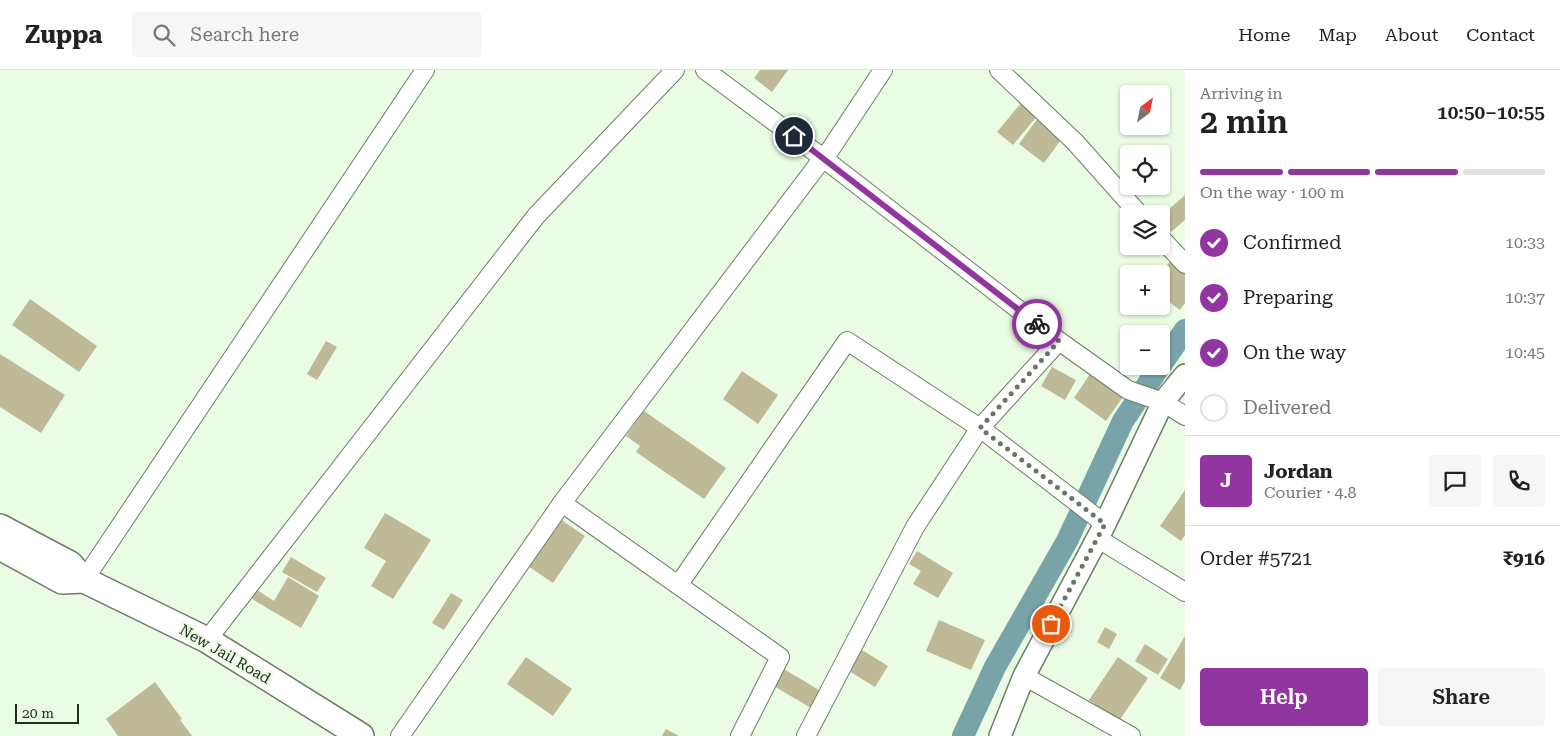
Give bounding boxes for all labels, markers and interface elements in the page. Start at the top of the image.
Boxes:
search box [132,12,482,57]
text: Zuppa [25,21,102,49]
icon: search [150,21,178,49]
text: Search here [190,23,299,46]
text: Home [1238,24,1290,45]
text: Map [1318,24,1357,45]
text: About [1385,24,1438,45]
text: Contact [1466,24,1535,45]
text: Arriving in [1200,84,1283,103]
north arrow [1120,85,1170,135]
map controls [1120,85,1170,375]
text: 10:50–10:55 [1437,101,1545,124]
text: 2 min [1200,103,1288,141]
pin [773,115,815,157]
icon: home [780,122,808,150]
button: locate [1120,145,1170,195]
text: On the way · 100 m [1200,183,1345,202]
button: layers [1120,205,1170,255]
icon: check [1200,229,1228,257]
text: Confirmed [1243,231,1341,254]
text: 10:33 [1505,233,1545,252]
button: + [1120,265,1170,315]
icon: check [1200,284,1228,312]
text: Preparing [1243,286,1333,309]
text: 10:37 [1505,288,1545,307]
courier [1012,299,1062,349]
icon: bike [1023,310,1051,338]
button: − [1120,325,1170,375]
icon: check [1200,339,1228,367]
text: On the way [1243,341,1346,364]
text: 10:45 [1505,343,1545,362]
text: Delivered [1243,396,1331,419]
button: chat [1429,455,1481,507]
button: phone [1493,455,1545,507]
text: Jordan [1264,460,1333,483]
text: J [1220,469,1232,492]
text: Courier · 4.8 [1264,483,1357,502]
text: Order #5721 [1200,547,1312,570]
text: ₹916 [1502,547,1545,570]
pin [1030,603,1072,645]
icon: bag [1037,610,1065,638]
street label: New Jail Road [176,621,274,688]
button: Help [1200,668,1368,726]
button: Share [1378,668,1545,726]
scale bar [15,701,79,724]
text: 20 m [22,705,54,721]

